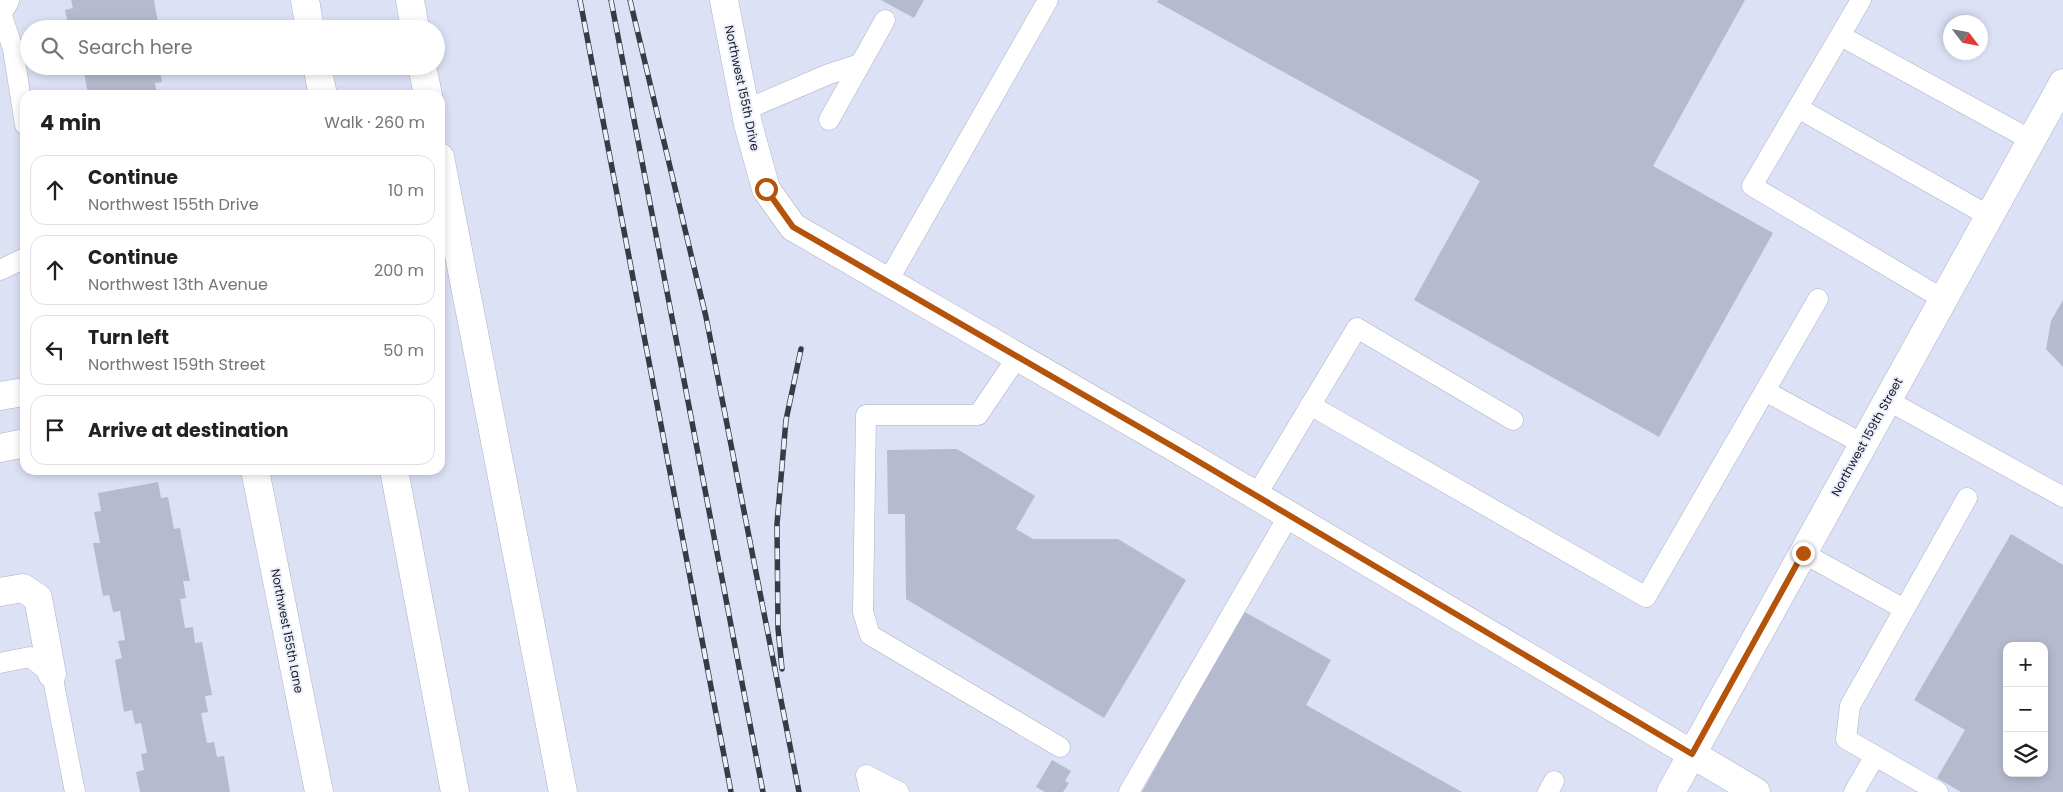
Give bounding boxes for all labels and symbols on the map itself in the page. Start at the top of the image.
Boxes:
north arrow [1943,15,1988,60]
street label: Northwest 155th Drive [721,24,764,152]
route start [755,178,778,201]
street label: Northwest 159th Street [1827,374,1906,499]
route end [1792,542,1815,565]
street label: Northwest 155th Lane [267,567,308,695]

